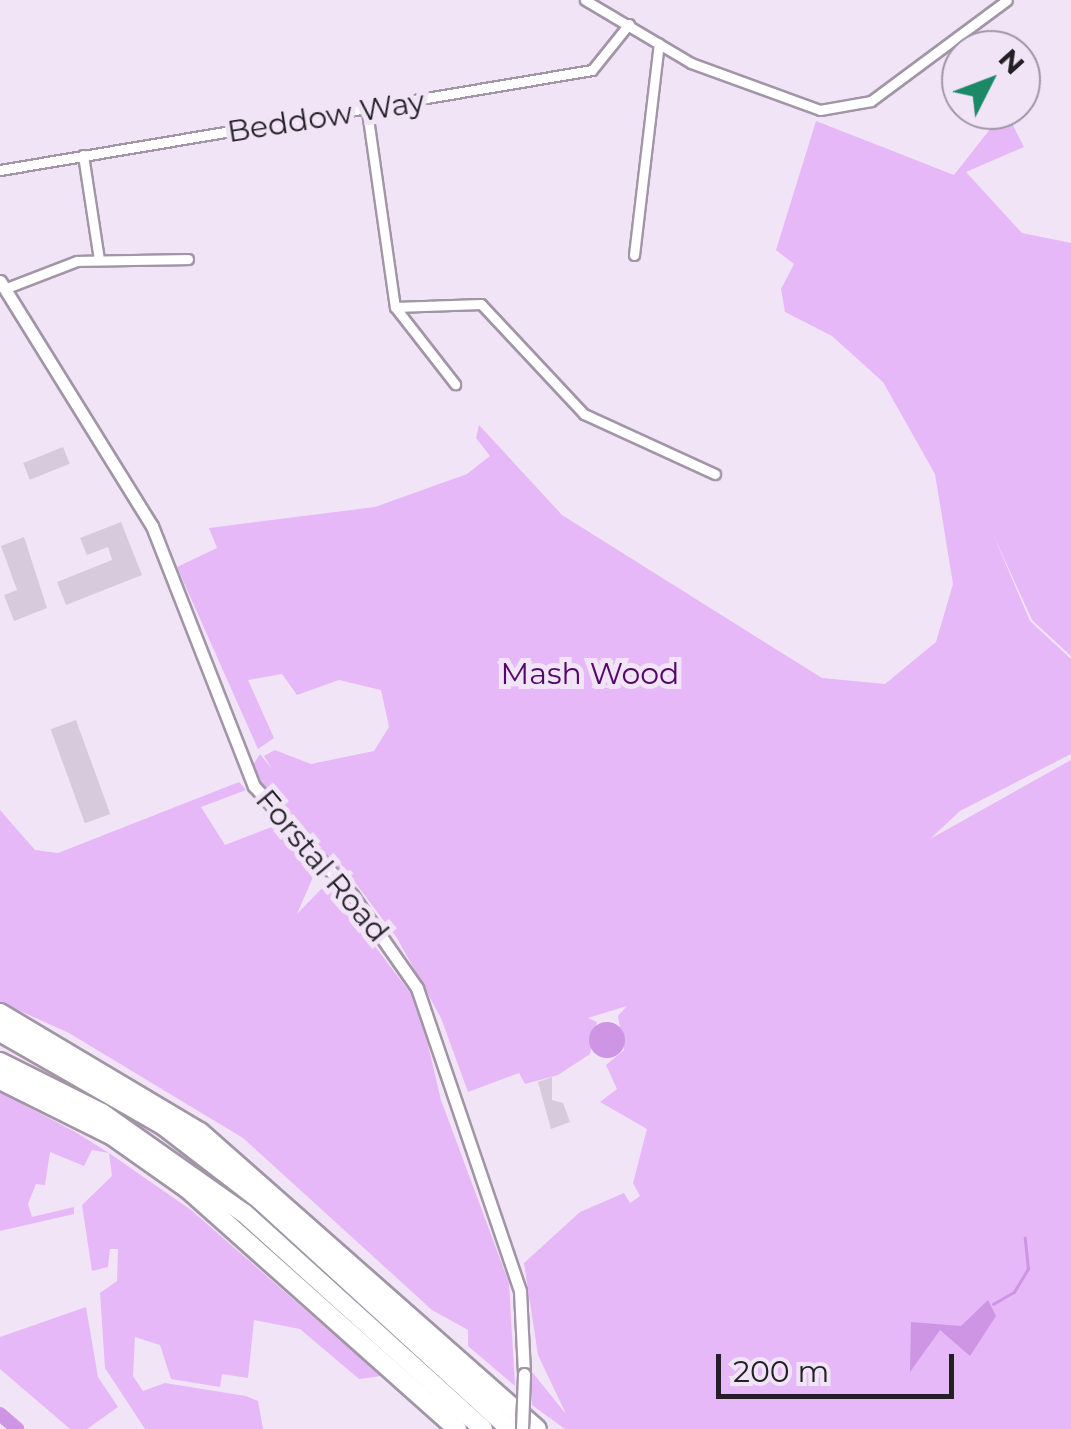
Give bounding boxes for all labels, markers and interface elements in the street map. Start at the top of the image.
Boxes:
north arrow [941,30,1041,130]
text: N [992,41,1032,81]
street label: Beddow Way [225,84,427,150]
park label: Mash Wood [501,656,679,692]
street label: Forstal Road [248,783,396,949]
scale bar [721,1334,958,1396]
text: 200 m [733,1353,829,1390]

